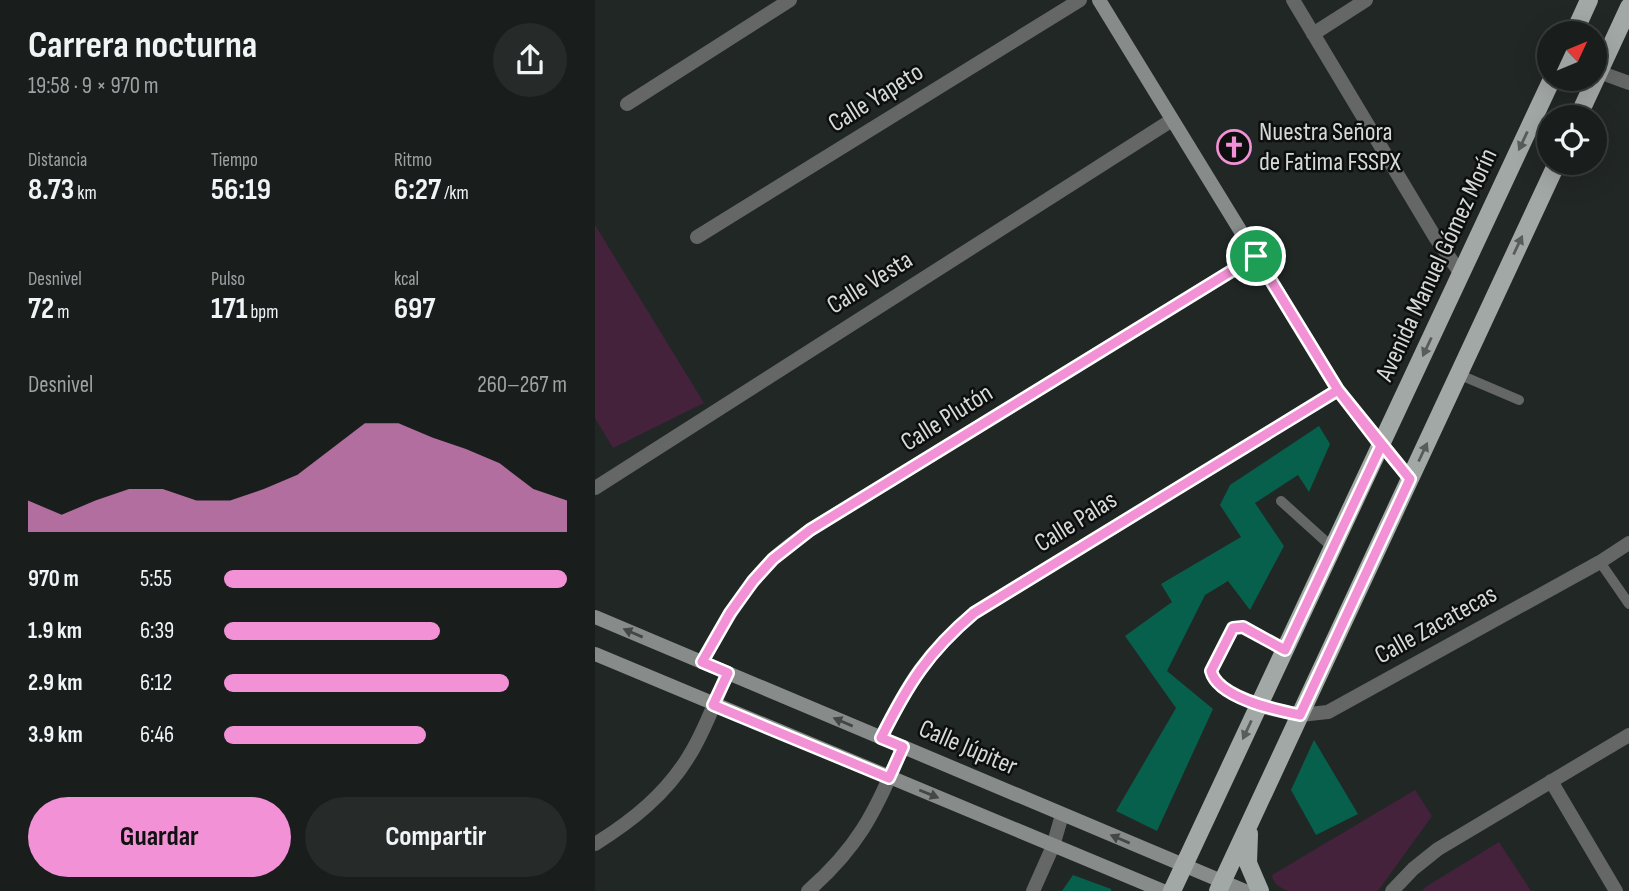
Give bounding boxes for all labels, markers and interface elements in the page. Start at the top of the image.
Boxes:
north arrow [1537,21,1607,91]
map controls [1537,21,1607,175]
text: Carrera nocturna [28,23,257,68]
button: share [493,23,567,97]
street label: Calle Yapeto [823,57,929,139]
text: 19:58 · 9 × 970 m [28,72,159,100]
button: locate [1537,105,1607,175]
place label: Nuestra Señora de Fatima FSSPX [1259,117,1401,178]
church icon: Nuestra Señora de Fatima FSSPX [1215,128,1253,166]
one-way arrow [1518,131,1529,151]
street label: Avenida Manuel Gómez Morín [1369,144,1505,387]
text: Distancia [28,149,87,172]
text: Tiempo [211,149,258,172]
text: Ritmo [394,149,432,172]
text: 8.73 [28,172,74,208]
text: 56:19 [211,172,271,208]
text: 6:27 [394,172,441,208]
text: km [74,182,97,205]
text: /km [441,182,469,205]
pin [1226,226,1286,286]
one-way arrow [1512,235,1524,255]
icon: arrive [1237,237,1275,275]
street label: Calle Vesta [822,245,918,321]
text: Desnivel [28,268,82,291]
text: Pulso [211,268,245,291]
text: kcal [394,268,419,291]
text: 72 [28,291,54,327]
text: 171 [211,291,247,327]
text: 697 [394,291,435,327]
text: m [54,301,69,324]
text: bpm [247,301,278,324]
one-way arrow [1421,337,1433,357]
text: Desnivel [28,371,93,399]
text: 260–267 m [477,371,567,399]
street label: Calle Plutón [895,378,999,458]
one-way arrow [1417,442,1428,462]
street label: Calle Palas [1029,485,1123,559]
text: 970 m [28,565,79,593]
text: 5:55 [140,565,172,593]
street label: Calle Zacatecas [1370,579,1502,671]
text: 1.9 km [28,617,82,645]
text: 6:39 [140,617,174,645]
one-way arrow [623,628,644,639]
text: 2.9 km [28,669,82,697]
text: 6:12 [140,669,172,697]
street label: Calle Júpiter [914,713,1022,783]
one-way arrow [832,716,853,727]
one-way arrow [1241,720,1253,740]
text: 3.9 km [28,721,83,749]
text: 6:46 [140,721,174,749]
one-way arrow [919,789,940,800]
button: Guardar [28,797,291,877]
button: Compartir [305,797,567,877]
one-way arrow [1110,833,1131,844]

